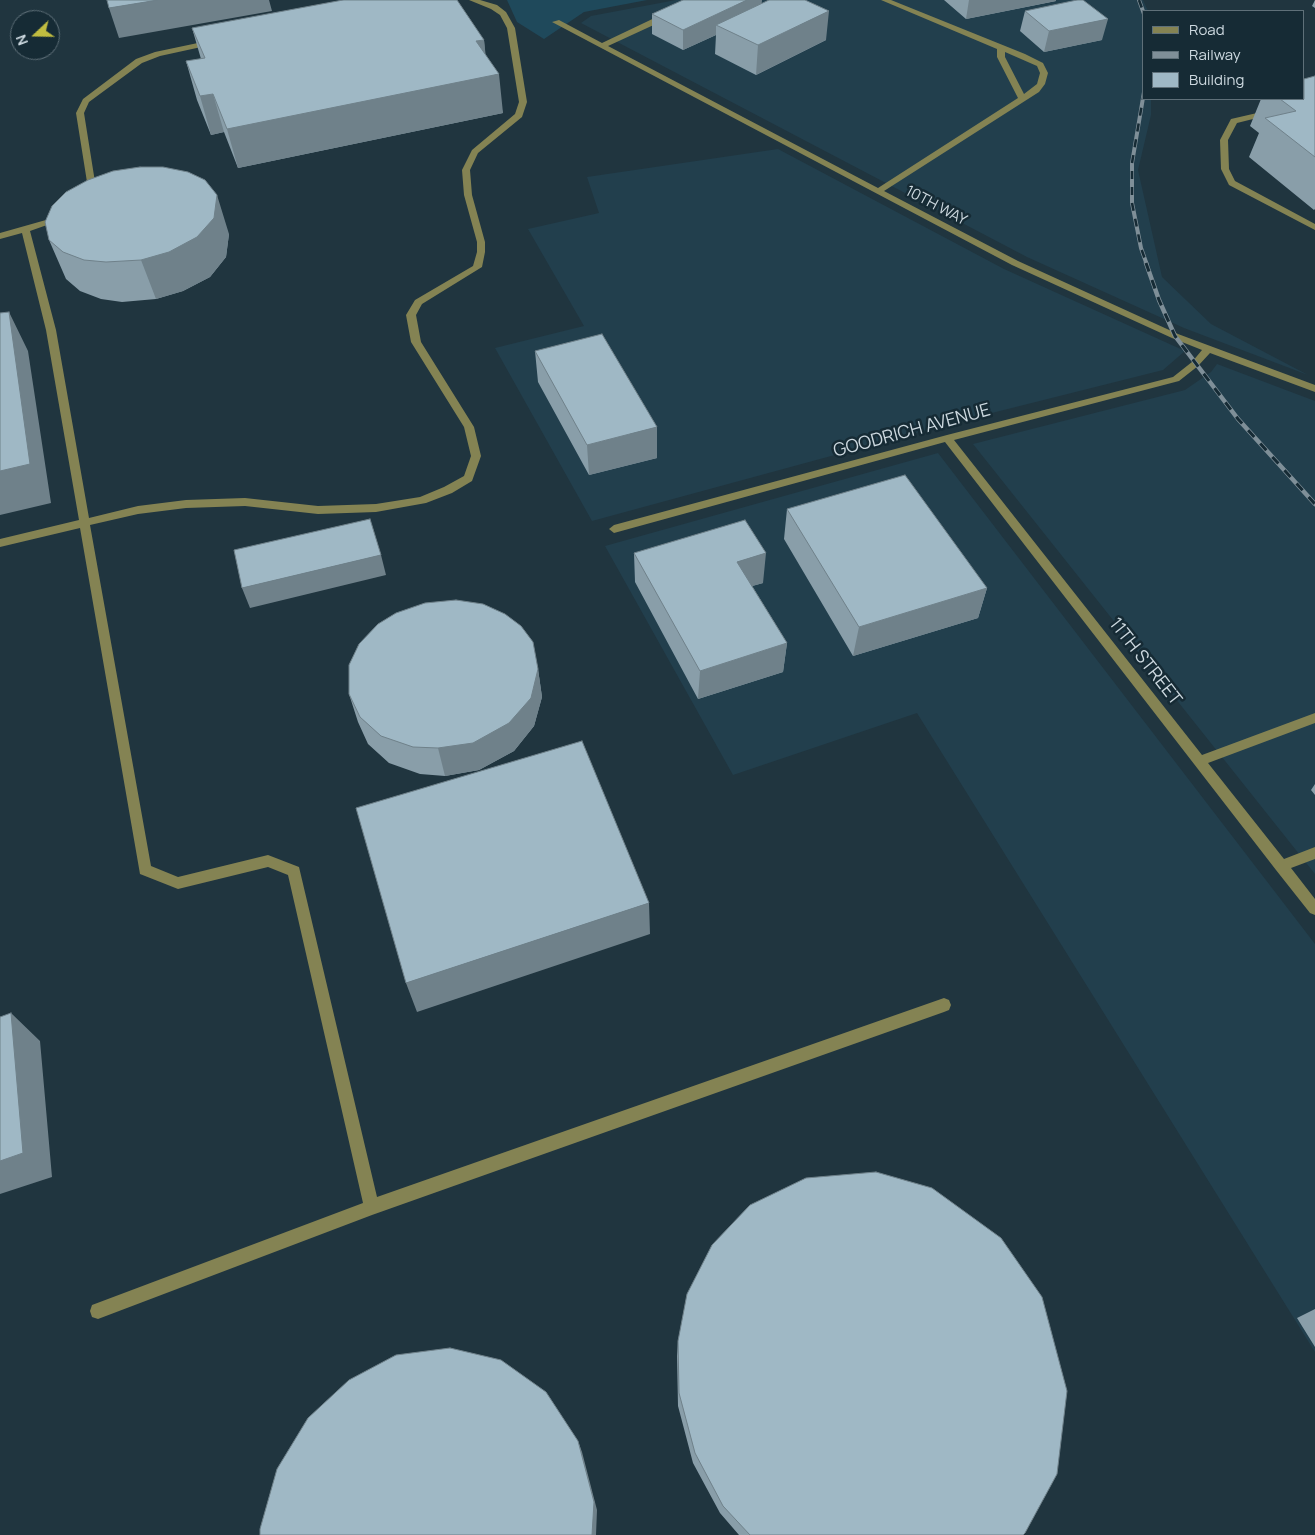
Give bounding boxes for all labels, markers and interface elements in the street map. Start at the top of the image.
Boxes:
north arrow [10,10,60,60]
legend [1142,10,1305,100]
text: Road [1189,19,1225,40]
text: N [11,32,32,48]
text: Railway [1189,44,1241,65]
text: Building [1189,69,1244,90]
street label: 10TH WAY [902,182,970,230]
street label: GOODRICH AVENUE [831,400,993,462]
street label: 11TH STREET [1104,614,1186,710]

